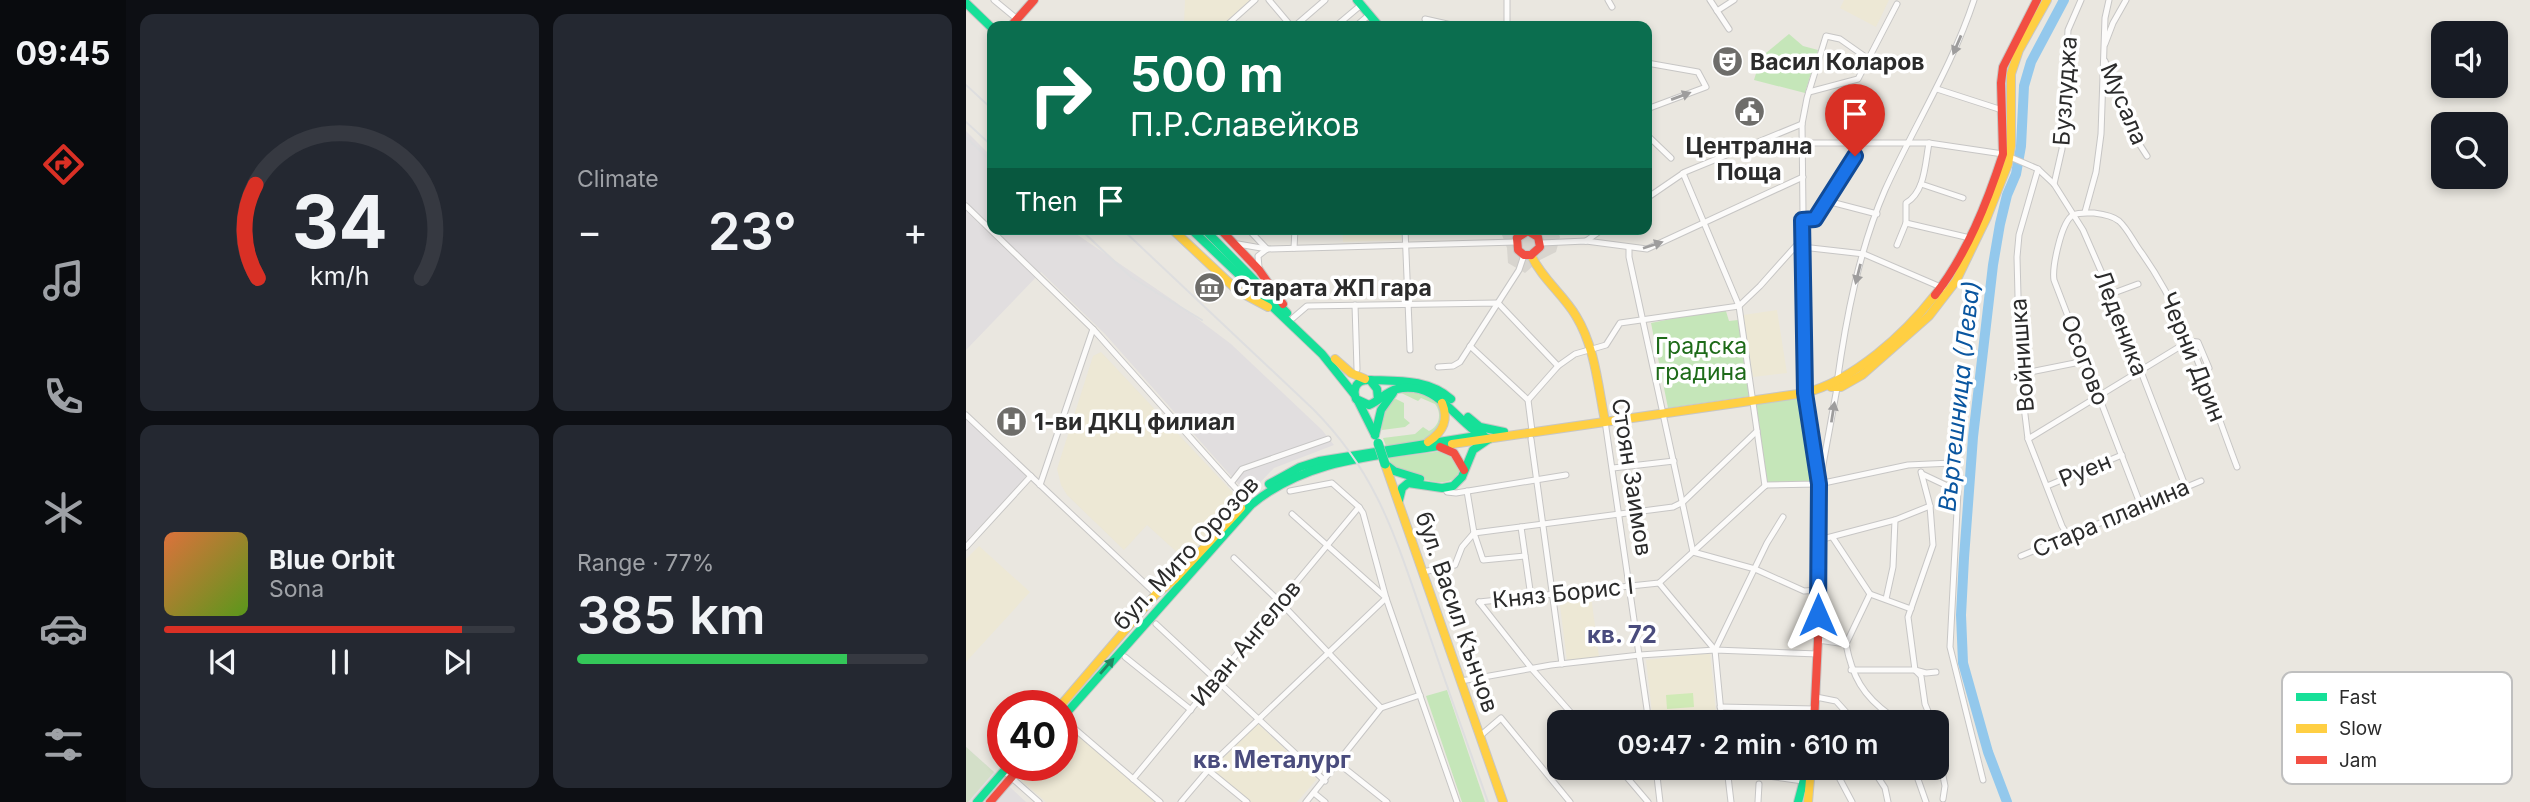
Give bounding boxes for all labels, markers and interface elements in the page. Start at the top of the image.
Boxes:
map controls [2431,21,2508,189]
button: sound [2431,21,2508,98]
text: 09:45 [15,34,111,73]
one-way arrow [1951,35,1963,55]
street label: Бузлуджа [2047,35,2083,147]
text: 500 m [1130,45,1284,104]
theatre icon: Васил Коларов [1710,45,1744,79]
place label: Васил Коларов [1750,48,1925,76]
icon: right [1015,49,1106,140]
street label: Мусала [2094,59,2154,149]
pin [1825,84,1885,156]
one-way arrow [1670,91,1691,102]
public building icon: Централна Поща [1732,95,1766,129]
icon: arrive [1836,95,1874,133]
text: П.Р.Славейков [1130,105,1359,144]
button: search [2431,112,2508,189]
place label: Централна Поща [1685,132,1813,186]
icon: directions [39,140,88,189]
text: Climate [577,165,659,193]
text: 34 [291,178,388,267]
icon: arrive [1092,182,1130,220]
text: Then [1015,186,1078,217]
text: 23° [708,200,797,263]
text: − [577,208,602,254]
text: + [903,208,928,254]
one-way arrow [1643,239,1664,249]
icon: music [39,256,88,305]
text: km/h [310,261,369,291]
one-way arrow [1852,263,1863,285]
street label: Леденика [2088,266,2154,380]
museum icon: Старата ЖП гара [1193,271,1227,305]
place label: Старата ЖП гара [1233,274,1432,302]
water label: Въртешница (Лева) [1932,279,1986,513]
street label: Черни Дрин [2154,288,2232,426]
street label: Войнишка [2004,297,2040,413]
street label: Осогово [2055,311,2115,409]
park label: Градска градина [1655,332,1747,386]
icon: phone [39,372,88,421]
street label: Стоян Заимов [1606,396,1658,558]
one-way arrow [1827,401,1838,423]
hospital icon: 1-ви ДКЦ филиал [994,405,1028,439]
place label: 1-ви ДКЦ филиал [1034,408,1235,436]
street label: Руен [2055,447,2115,493]
street label: бул. Мито Орозов [1107,470,1265,636]
street label: Стара планина [2028,472,2194,564]
icon: climate [39,488,88,537]
street label: бул. Васил Кънчов [1410,508,1504,716]
text: Blue Orbit [269,544,395,575]
text: Range · 77% [577,549,714,577]
street label: Княз Борис I [1491,572,1635,614]
street label: Иван Ангелов [1185,574,1307,712]
text: Sona [269,575,324,603]
position arrow [1781,578,1855,652]
text: 385 km [577,584,766,647]
icon: car [39,604,88,653]
district label: кв. 72 [1587,620,1657,649]
icon: previous [204,643,242,681]
icon: pause [321,643,359,681]
icon: next [438,643,476,681]
one-way arrow [1099,658,1114,675]
legend [2282,672,2512,784]
text: Fast [2339,686,2377,709]
speed limit sign: 40 [987,690,1078,781]
text: Slow [2339,717,2382,740]
icon: filters [39,720,88,769]
text: 09:47 · 2 min · 610 m [1618,729,1878,760]
district label: кв. Металург [1193,745,1351,774]
text: Jam [2339,749,2377,772]

